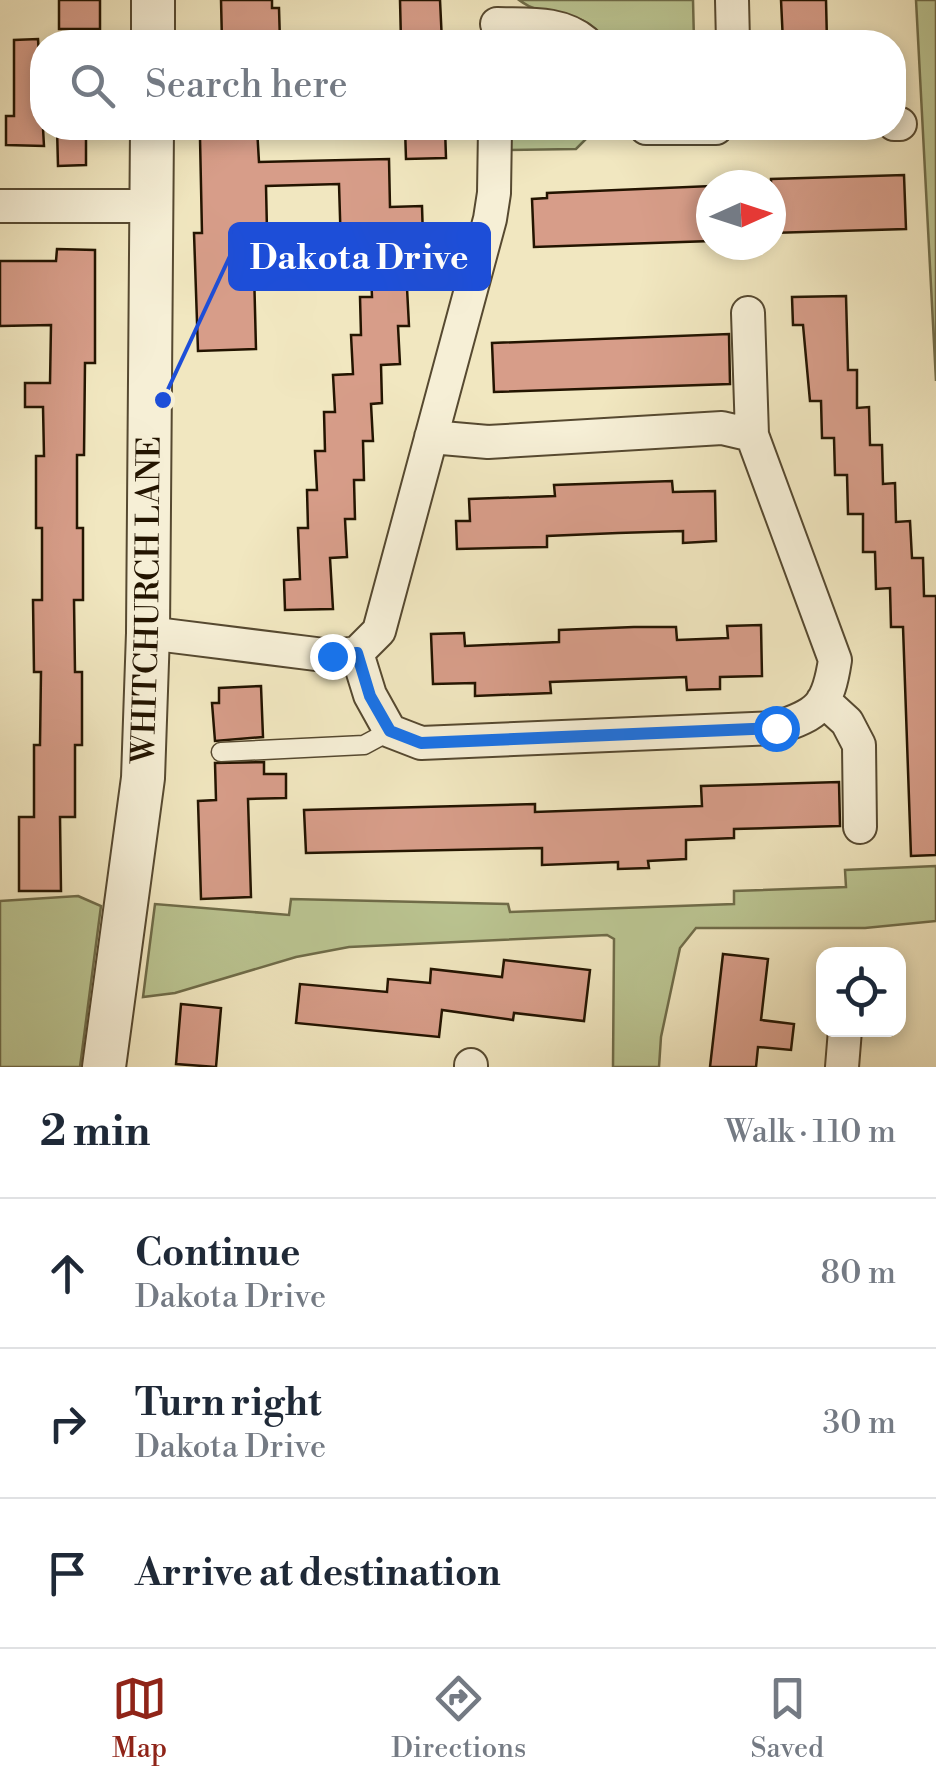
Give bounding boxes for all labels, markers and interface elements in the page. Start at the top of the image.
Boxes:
search box [30,30,906,140]
icon: search [65,58,120,113]
text: Search here [145,62,348,109]
north arrow [696,170,786,260]
callout: Dakota Drive [230,224,489,289]
text: Dakota Drive [249,237,469,280]
street label: WHITCHURCH LANE [123,436,170,765]
route end [310,634,356,680]
route start [754,706,800,752]
map controls [816,947,906,1037]
button: locate [816,947,906,1037]
text: 2 min [40,1106,150,1159]
text: Walk · 110 m [725,1112,896,1152]
text: Continue [135,1230,300,1277]
icon: ahead [40,1246,95,1301]
text: 80 m [821,1253,896,1293]
text: Dakota Drive [135,1277,326,1317]
text: Turn right [135,1380,321,1427]
icon: right [40,1396,95,1451]
text: 30 m [822,1403,896,1443]
text: Dakota Drive [135,1427,326,1467]
icon: arrive [40,1546,95,1601]
text: Arrive at destination [135,1550,501,1597]
tab: Map [112,1671,167,1766]
tab: Directions [391,1671,526,1766]
tab: Saved [750,1671,824,1766]

